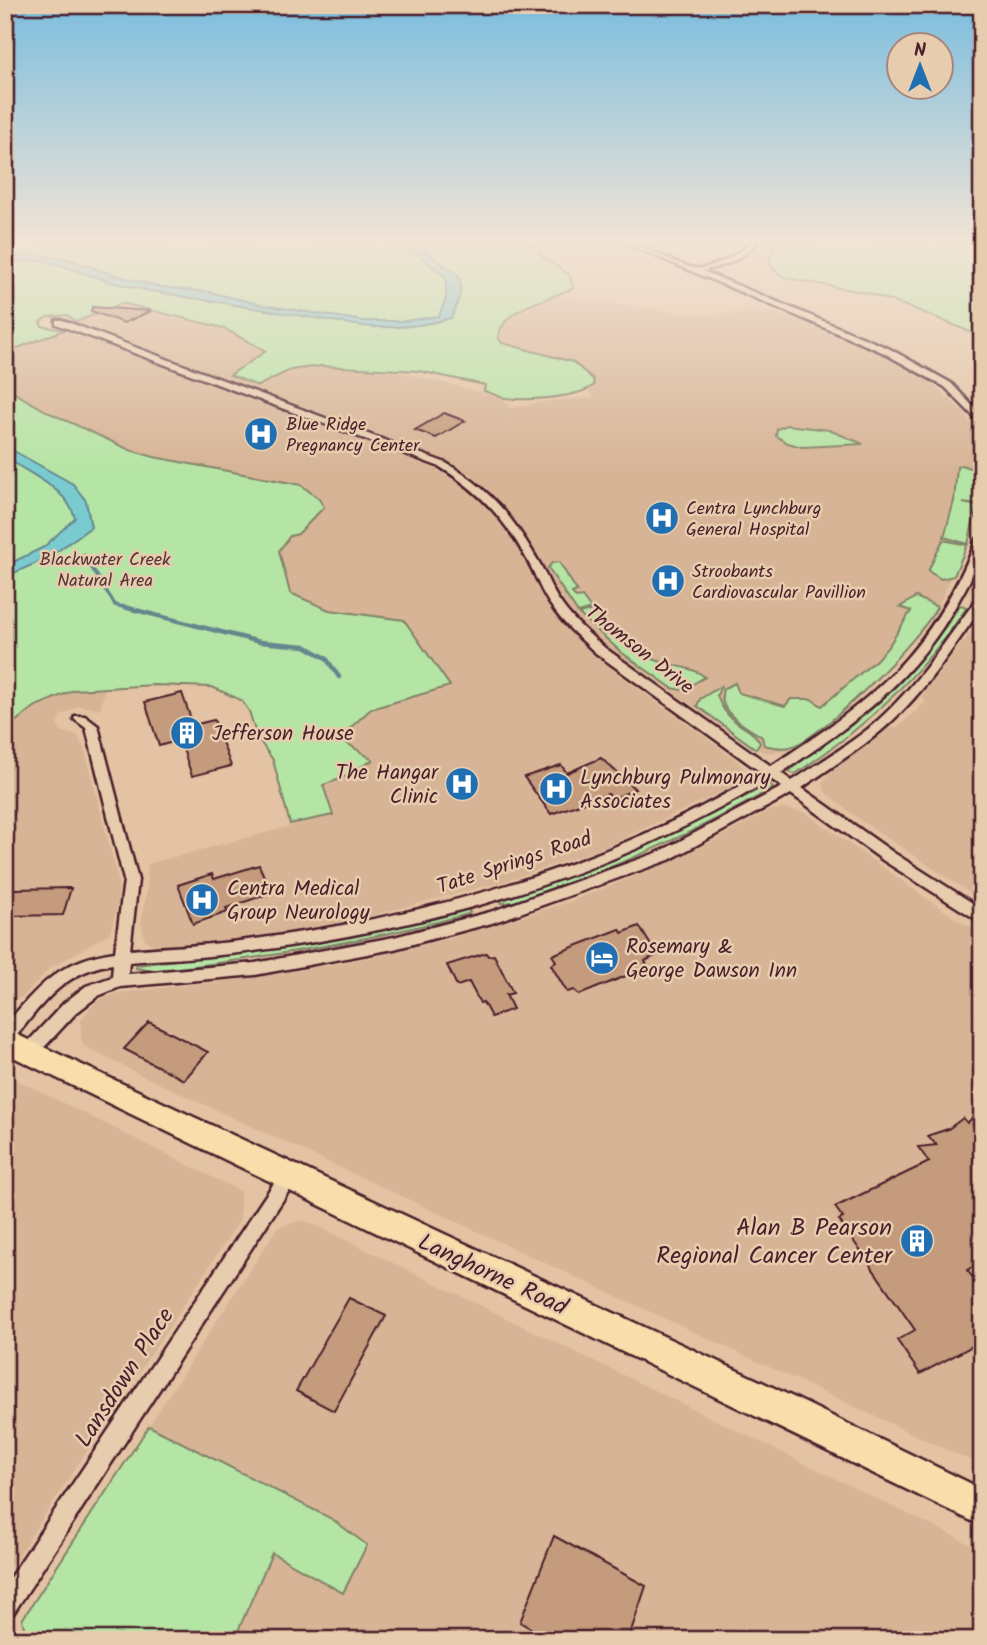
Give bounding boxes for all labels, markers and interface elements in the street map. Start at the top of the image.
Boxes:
north arrow [886,32,956,102]
text: N [914,36,926,66]
place label: Blue Ridge Pregnancy Center [286,411,420,461]
hospital icon: Blue Ridge Pregnancy Center [242,415,280,453]
place label: Centra Lynchburg General Hospital [686,495,821,545]
hospital icon: Centra Lynchburg General Hospital [643,499,681,537]
park label: Blackwater Creek Natural Area [40,546,171,596]
place label: Stroobants Cardiovascular Pavillion [692,558,866,608]
hospital icon: Stroobants Cardiovascular Pavillion [649,562,687,600]
street label: Thomson Drive [577,597,701,704]
building icon: Jefferson House [168,714,206,752]
place label: Jefferson House [212,718,354,751]
place label: The Hangar Clinic [336,757,439,814]
place label: Lynchburg Pulmonary Associates [580,762,770,819]
hospital icon: The Hangar Clinic [443,765,481,803]
hospital icon: Lynchburg Pulmonary Associates [537,770,575,808]
street label: Tate Springs Road [433,823,597,904]
place label: Centra Medical Group Neurology [227,873,370,930]
hospital icon: Centra Medical Group Neurology [183,881,221,919]
place label: Rosemary & George Dawson Inn [626,931,797,988]
hotel icon: Rosemary & George Dawson Inn [583,939,621,977]
place label: Alan B Pearson Regional Cancer Center [656,1209,894,1276]
building icon: Alan B Pearson Regional Cancer Center [898,1222,936,1260]
street label: Langhorne Road [411,1224,575,1328]
street label: Lansdown Place [65,1300,185,1456]

